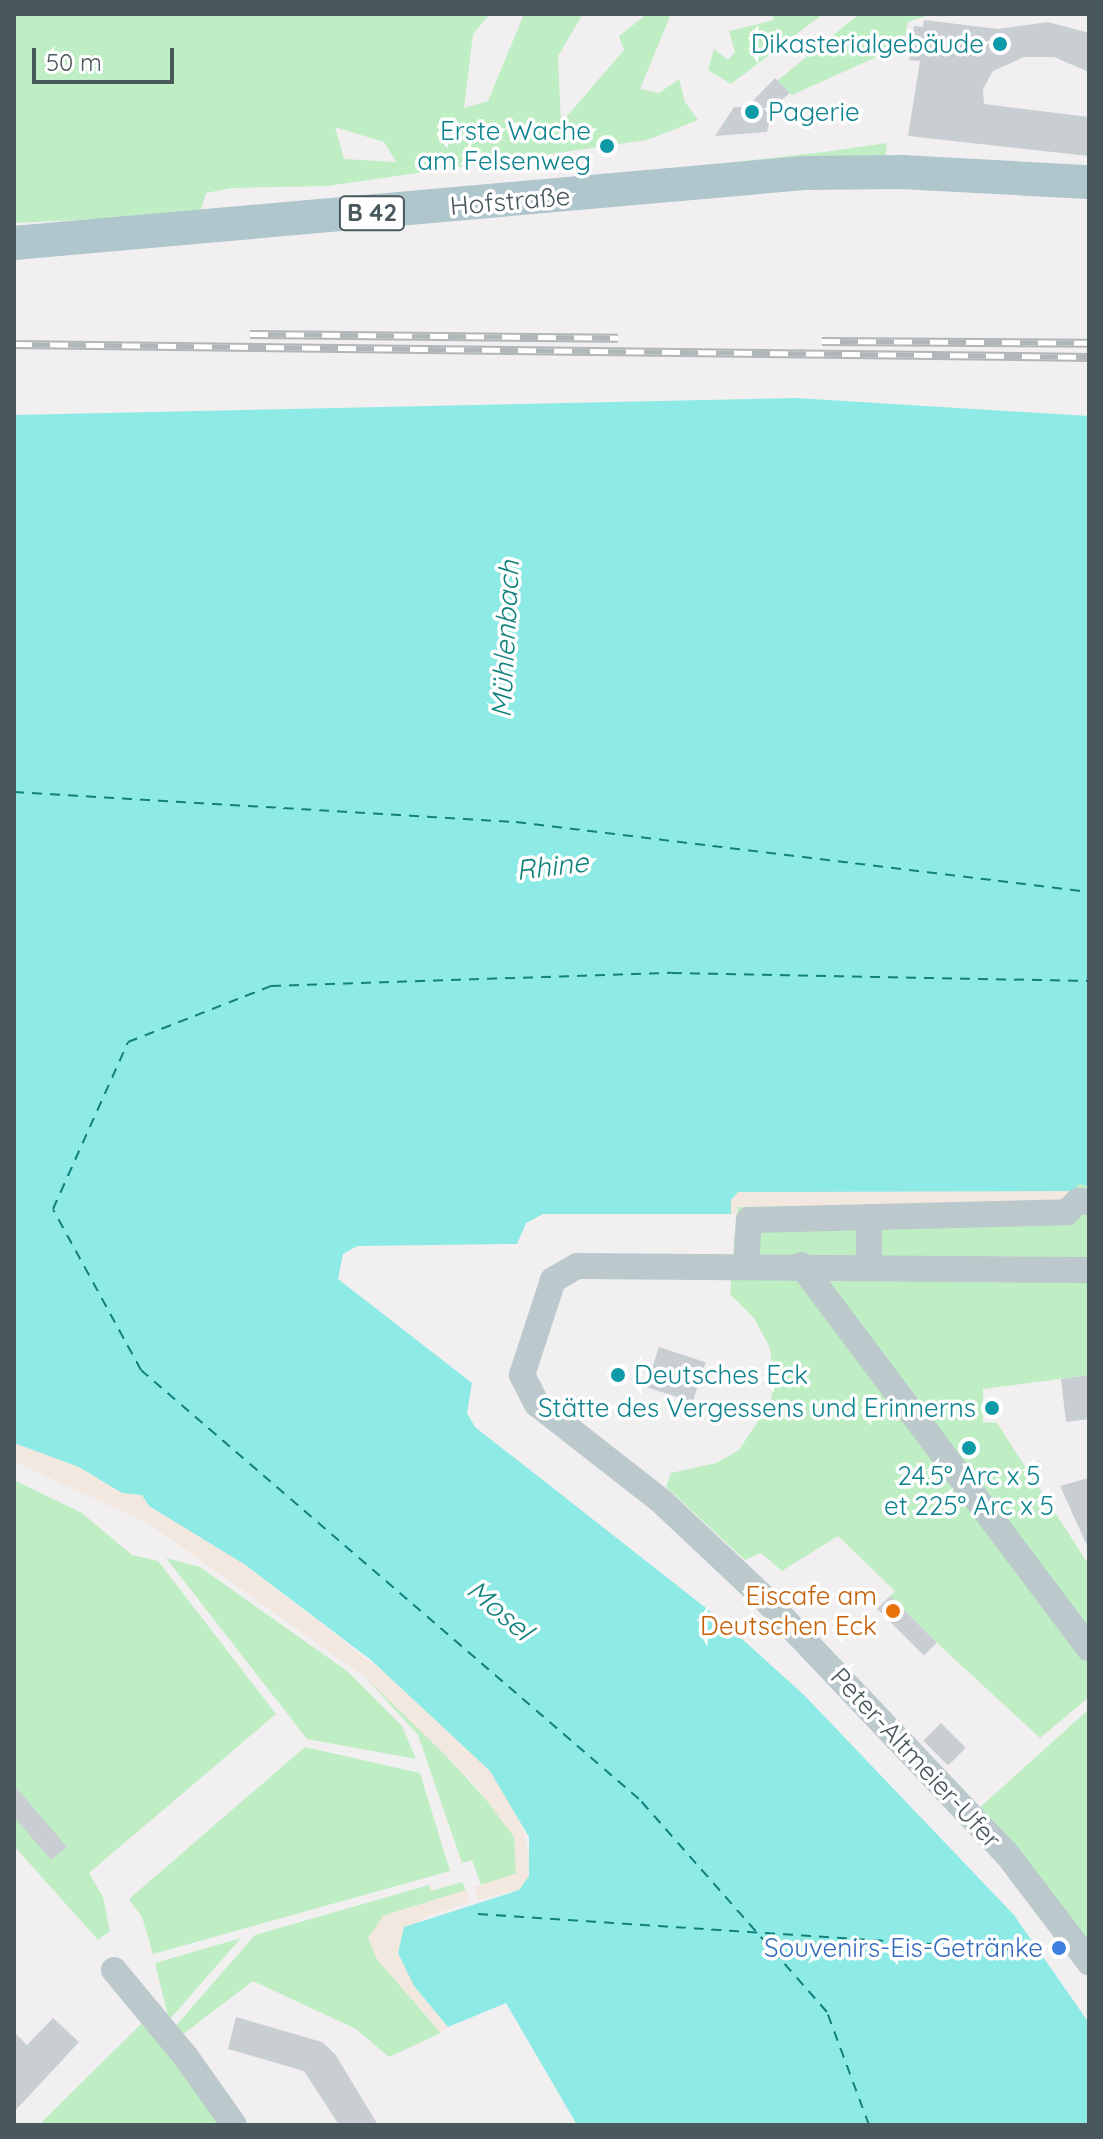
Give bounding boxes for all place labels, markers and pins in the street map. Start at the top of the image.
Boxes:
place label: Dikasterialgebäude [751,28,984,60]
marker: Dikasterialgebäude [991,35,1009,53]
place label: Pagerie [768,96,860,128]
marker: Pagerie [743,103,761,121]
place label: Erste Wache am Felsenweg [417,115,591,176]
marker: Erste Wache am Felsenweg [598,137,616,155]
place label: Deutsches Eck [634,1359,808,1391]
marker: Deutsches Eck [609,1366,627,1384]
place label: Stätte des Vergessens und Erinnerns [538,1392,976,1424]
marker: Stätte des Vergessens und Erinnerns [983,1399,1001,1417]
marker: 24.5° Arc x 5 et 225° Arc x 5 [960,1439,978,1457]
place label: 24.5° Arc x 5 et 225° Arc x 5 [884,1460,1054,1522]
place label: Eiscafe am Deutschen Eck [700,1580,877,1642]
marker: Eiscafe am Deutschen Eck [884,1602,902,1620]
place label: Souvenirs-Eis-Getränke [764,1932,1043,1964]
marker: Souvenirs-Eis-Getränke [1050,1939,1068,1957]

